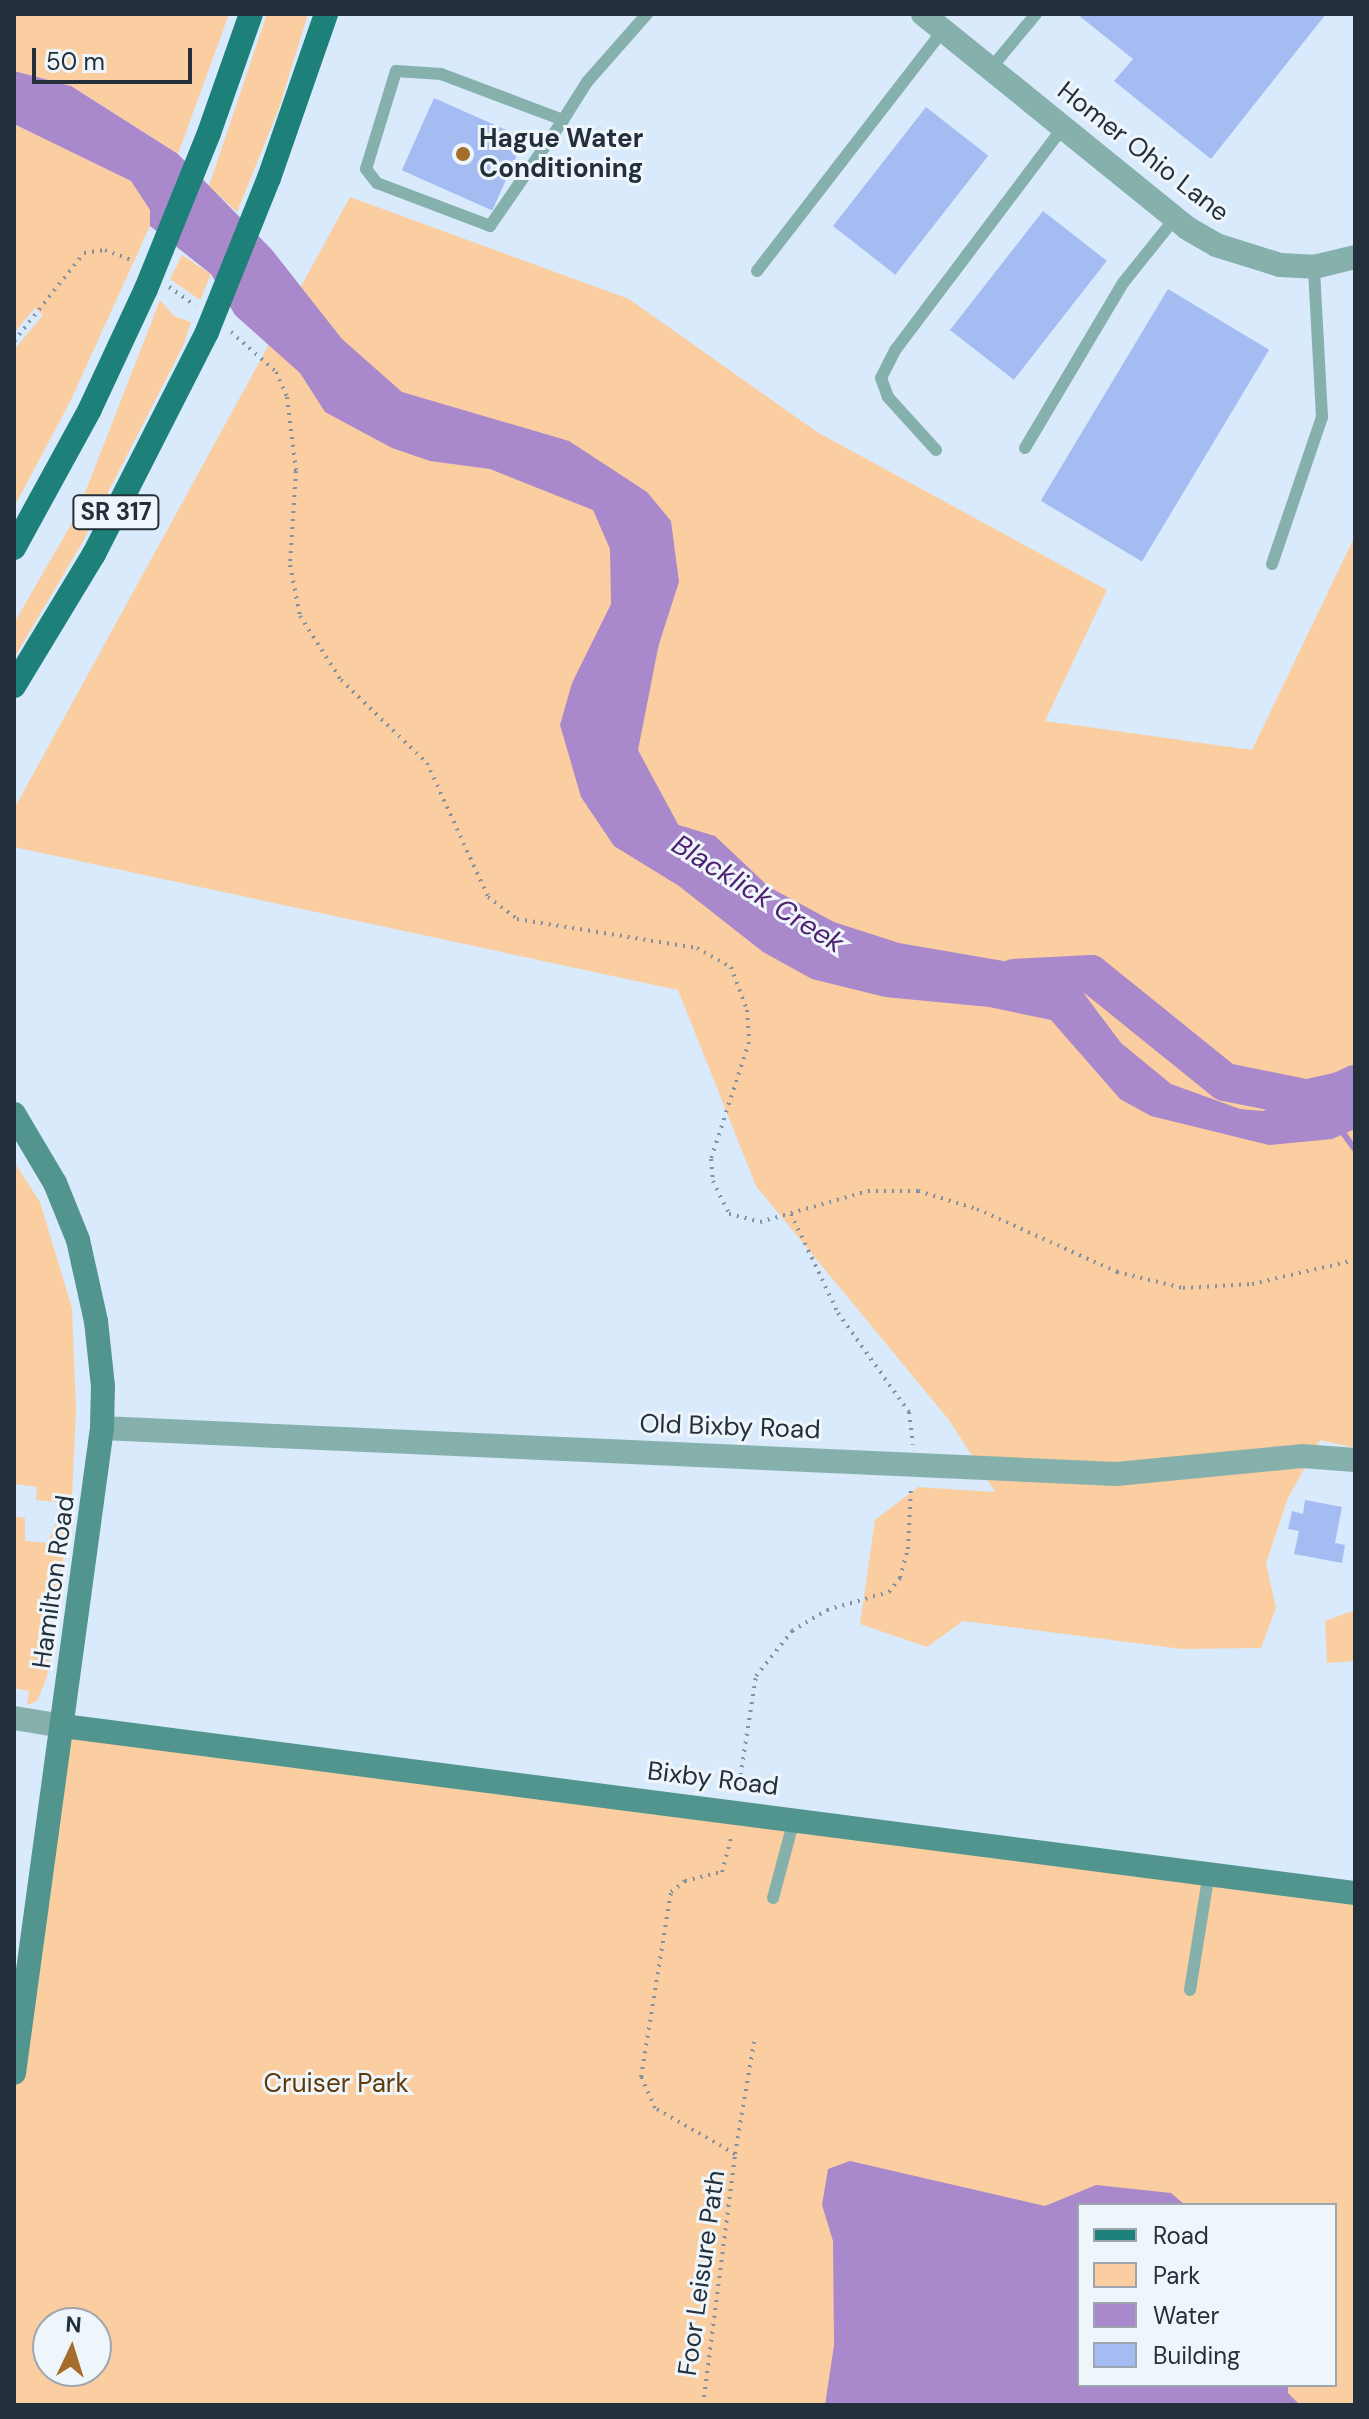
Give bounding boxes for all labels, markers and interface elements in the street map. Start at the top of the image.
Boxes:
scale bar [36,32,196,82]
text: 50 m [46,46,105,77]
street label: Homer Ohio Lane [1051,75,1235,229]
place label: Hague Water Conditioning [479,123,643,184]
marker: Hague Water Conditioning [454,145,472,163]
road number: SR 317 [72,492,160,532]
water label: Blacklick Creek [666,828,850,960]
street label: Old Bixby Road [639,1408,821,1446]
street label: Hamilton Road [26,1493,82,1671]
street label: Bixby Road [646,1755,780,1803]
park label: Cruiser Park [263,2068,409,2100]
street label: Foor Leisure Path [672,2168,732,2378]
legend [1077,2203,1337,2387]
text: Road [1153,2220,1209,2251]
text: Park [1153,2260,1200,2291]
text: Water [1153,2300,1219,2331]
north arrow [32,2307,112,2387]
text: N [65,2310,83,2340]
text: Building [1153,2340,1240,2371]

